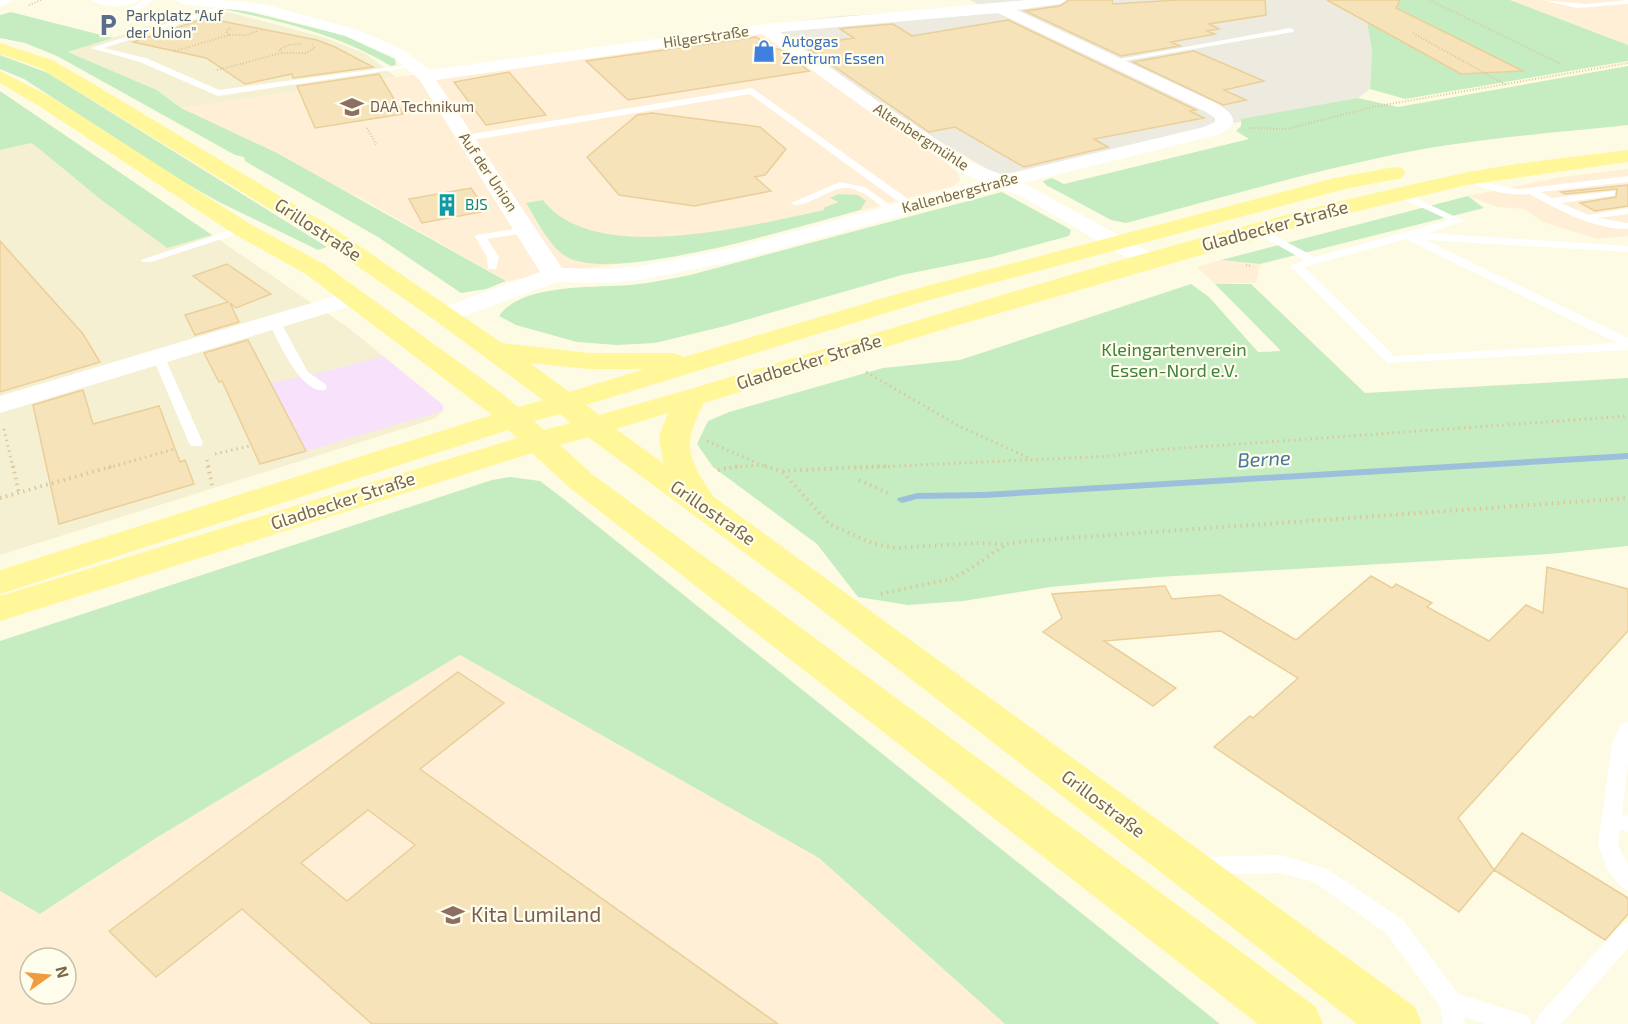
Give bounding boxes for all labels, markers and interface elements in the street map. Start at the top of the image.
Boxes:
place label: Parkplatz "Auf der Union" [126,6,223,41]
parking icon: Parkplatz "Auf der Union" [95,12,121,38]
street label: Hilgerstraße [662,21,750,51]
place label: Autogas Zentrum Essen [782,32,884,67]
shop icon: Autogas Zentrum Essen [751,38,777,64]
school or university icon: DAA Technikum [339,94,365,120]
place label: DAA Technikum [370,97,474,115]
street label: Altenbergmühle [871,99,973,174]
street label: Auf der Union [456,128,522,215]
street label: Kallenbergstraße [900,168,1020,216]
building icon: BJS [434,192,460,218]
street label: Grillostraße [271,193,366,265]
place label: BJS [465,195,488,213]
street label: Gladbecker Straße [1199,195,1350,255]
street label: Gladbecker Straße [733,328,884,394]
park label: Kleingartenverein Essen-Nord e.V. [1101,338,1247,381]
water label: Berne [1237,445,1291,471]
street label: Gladbecker Straße [268,466,418,534]
street label: Grillostraße [667,475,760,550]
street label: Grillostraße [1058,765,1150,842]
place label: Kita Lumiland [471,901,601,926]
school or university icon: Kita Lumiland [440,902,466,928]
north arrow [18,946,78,1006]
text: N [52,964,74,980]

